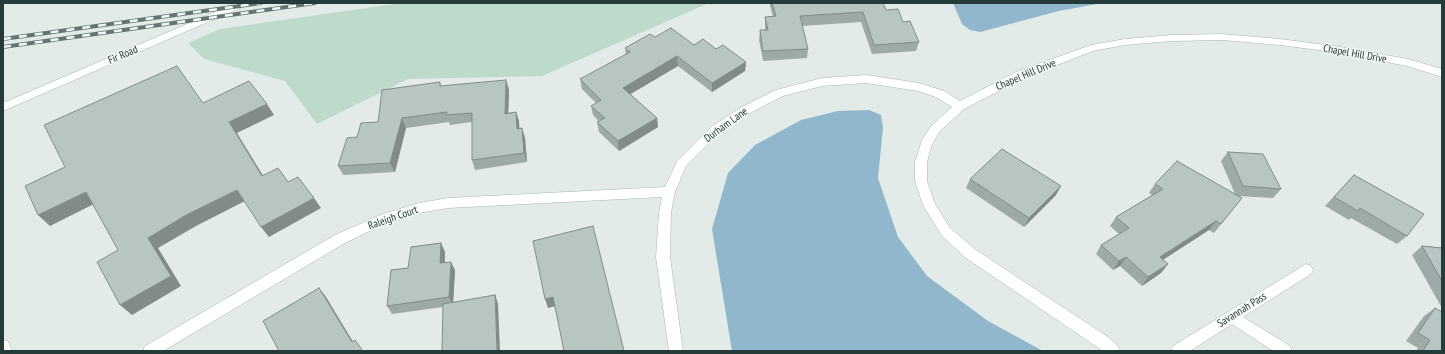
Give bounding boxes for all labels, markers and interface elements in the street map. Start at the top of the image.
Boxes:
street label: Chapel Hill Drive [1322,42,1388,66]
street label: Fir Road [106,43,140,67]
street label: Chapel Hill Drive [994,56,1058,94]
street label: Durham Lane [702,105,750,145]
street label: Raleigh Court [366,203,420,233]
street label: Savannah Pass [1215,290,1269,330]

